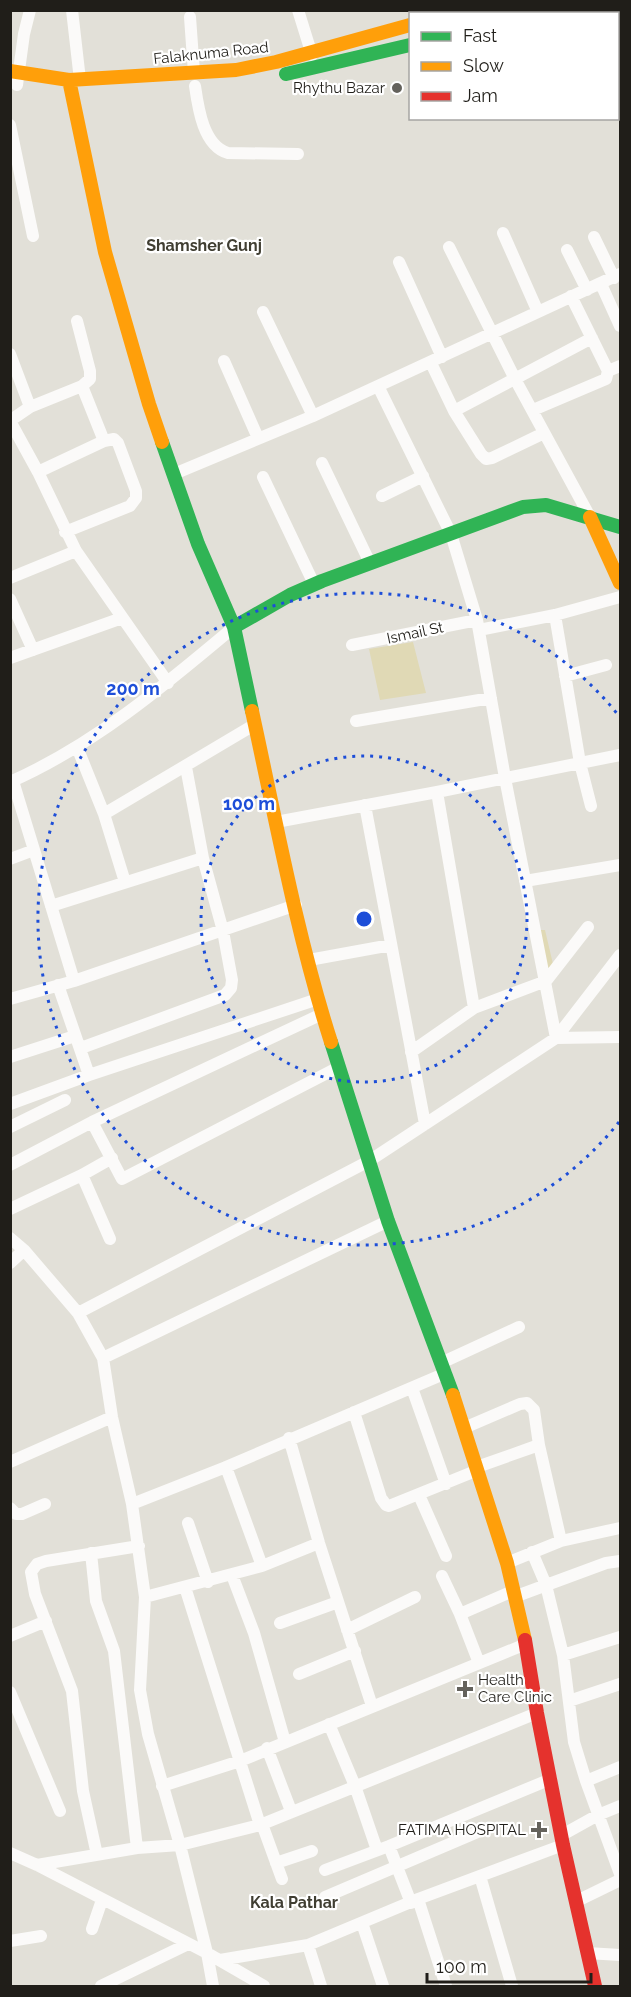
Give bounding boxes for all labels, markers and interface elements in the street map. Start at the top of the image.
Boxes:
legend [409,12,619,120]
text: Fast [463,25,497,46]
street label: Falaknuma Road [153,38,269,68]
text: Slow [463,55,504,76]
place label: Rhythu Bazar [293,79,386,97]
marker: Rhythu Bazar [390,81,404,95]
text: Jam [463,85,498,106]
district label: Shamsher Gunj [146,236,262,255]
street label: Ismail St [385,618,445,648]
text: 200 m [106,678,160,699]
text: 100 m [223,793,275,814]
centre of rings [354,909,374,929]
place label: Health Care Clinic [478,1671,552,1706]
marker: Health Care Clinic [456,1680,474,1698]
place label: FATIMA HOSPITAL [398,1821,526,1839]
marker: FATIMA HOSPITAL [530,1821,548,1839]
district label: Kala Pathar [250,1893,338,1912]
scale bar [427,1946,590,1984]
text: 100 m [436,1956,487,1977]

